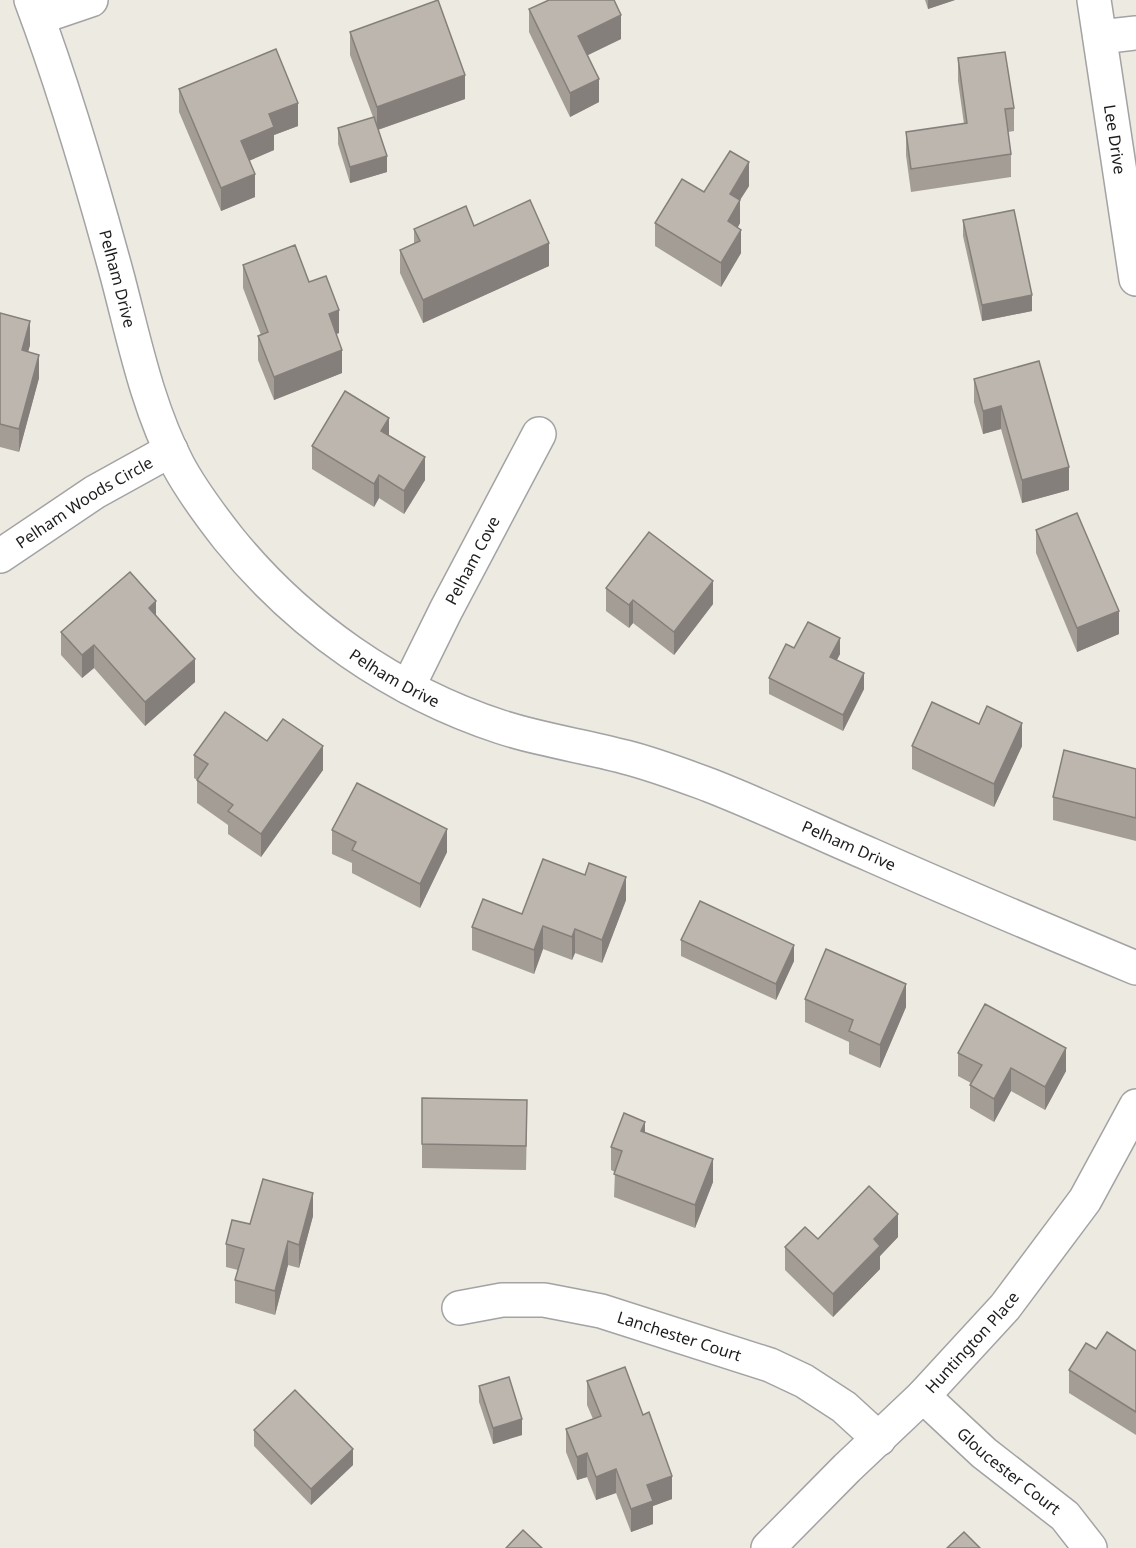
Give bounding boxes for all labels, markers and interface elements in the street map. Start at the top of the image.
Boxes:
street label: Lee Drive [1099,103,1131,176]
street label: Pelham Drive [94,227,141,330]
street label: Pelham Woods Circle [11,451,157,553]
street label: Pelham Cove [440,512,505,609]
street label: Pelham Drive [345,643,443,712]
street label: Pelham Drive [799,815,899,876]
street label: Huntington Place [920,1287,1024,1398]
street label: Lanchester Court [614,1306,744,1366]
street label: Gloucester Court [952,1422,1065,1520]

